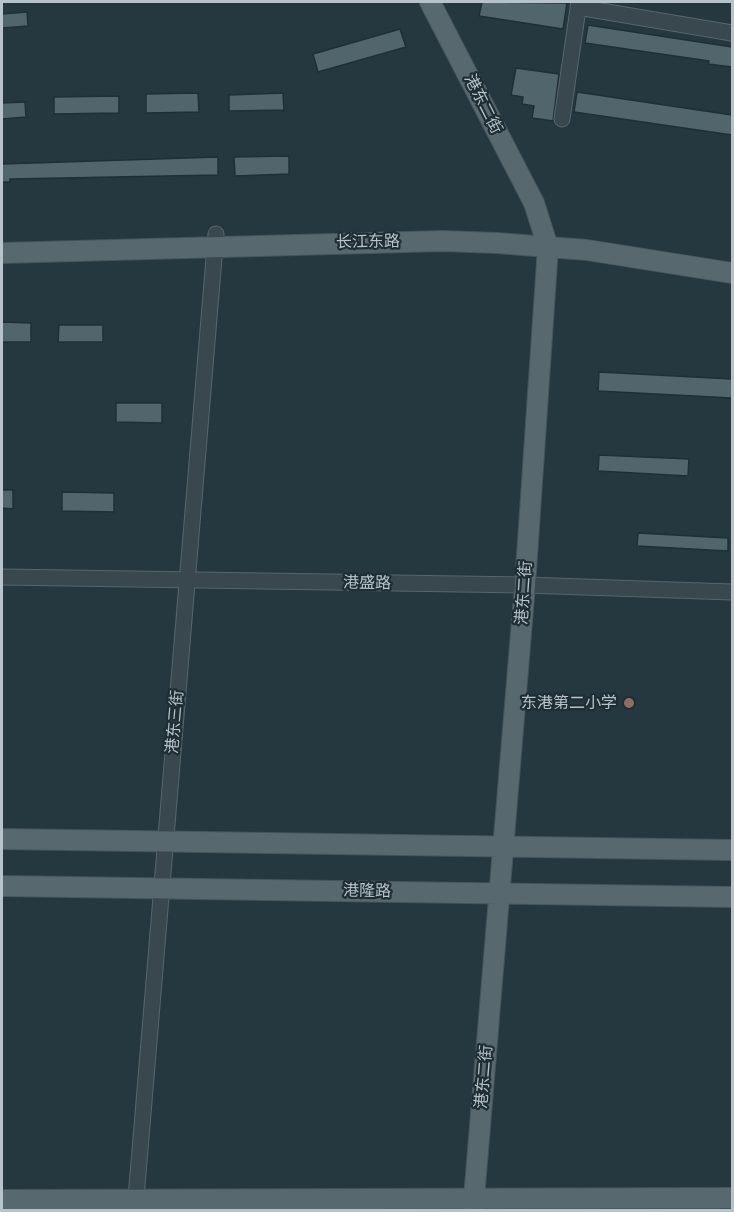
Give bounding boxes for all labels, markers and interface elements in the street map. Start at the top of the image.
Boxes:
street label: 港东二街 [460,71,506,137]
street label: 长江东路 [336,232,400,252]
street label: 港东二街 [512,560,536,626]
street label: 港盛路 [343,573,391,593]
street label: 港东三街 [163,689,187,755]
place label: 东港第二小学 [521,693,617,713]
marker: 东港第二小学 [622,696,636,710]
street label: 港隆路 [343,881,391,901]
street label: 港东二街 [472,1044,496,1110]

